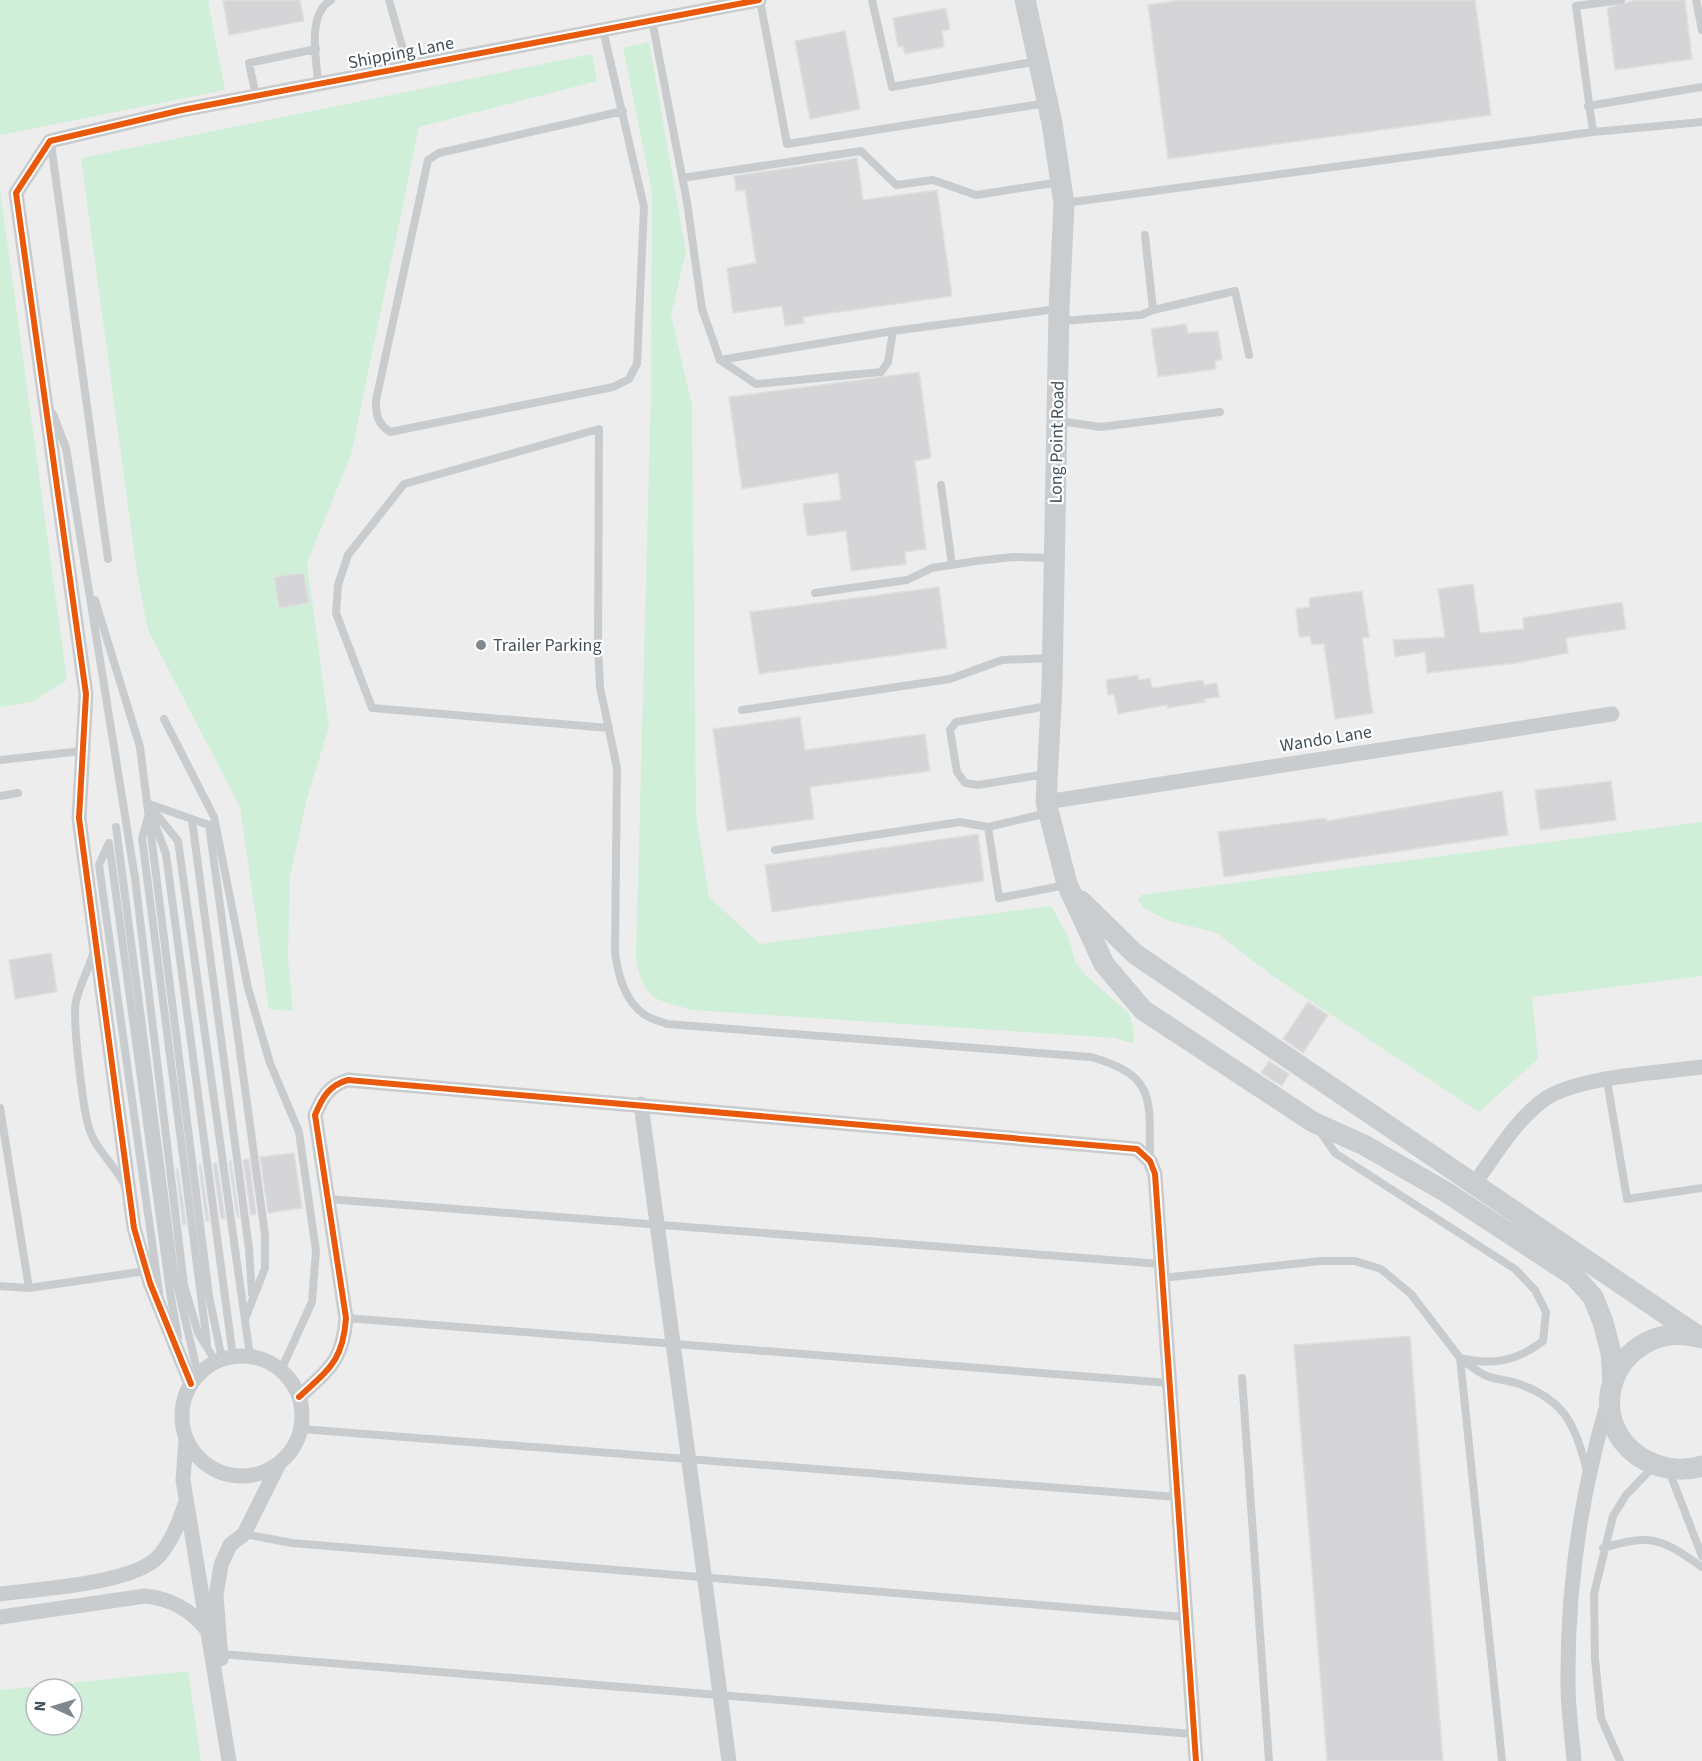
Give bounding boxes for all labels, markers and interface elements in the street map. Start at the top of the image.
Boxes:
street label: Shipping Lane [346,30,456,76]
street label: Long Point Road [1043,380,1071,504]
place label: Trailer Parking [493,633,602,658]
marker: Trailer Parking [474,638,488,652]
street label: Wando Lane [1278,719,1374,759]
north arrow [24,1677,84,1737]
text: N [29,1700,51,1712]

